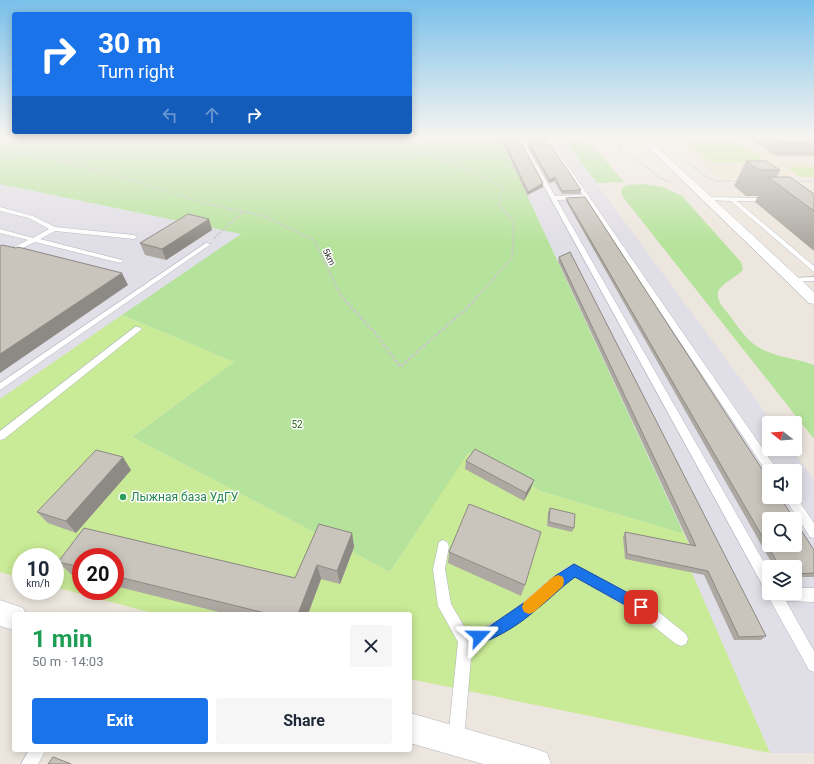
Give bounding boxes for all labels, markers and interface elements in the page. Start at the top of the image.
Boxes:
text: 30 m [98,27,161,60]
icon: right [32,28,84,80]
text: Turn right [98,61,175,82]
icon: left [159,104,181,126]
icon: ahead [201,104,223,126]
icon: right [243,104,265,126]
street label: 5km [321,247,337,267]
north arrow [762,416,802,456]
map controls [762,416,802,600]
park label: 52 [291,419,303,430]
button: sound [762,464,802,504]
place label: Лыжная база УдГУ [131,490,239,504]
marker: Лыжная база УдГУ [118,492,128,502]
button: search [762,512,802,552]
speed limit sign: 20 [72,548,124,600]
text: 10 [27,557,49,581]
button: layers [762,560,802,600]
text: km/h [26,578,50,589]
pin [624,590,658,624]
icon: arrive [630,596,652,618]
position arrow [458,615,500,657]
text: 1 min [32,625,92,653]
button: close [350,625,392,667]
text: 50 m · 14:03 [32,654,103,669]
button: Exit [32,698,208,744]
button: Share [216,698,392,744]

